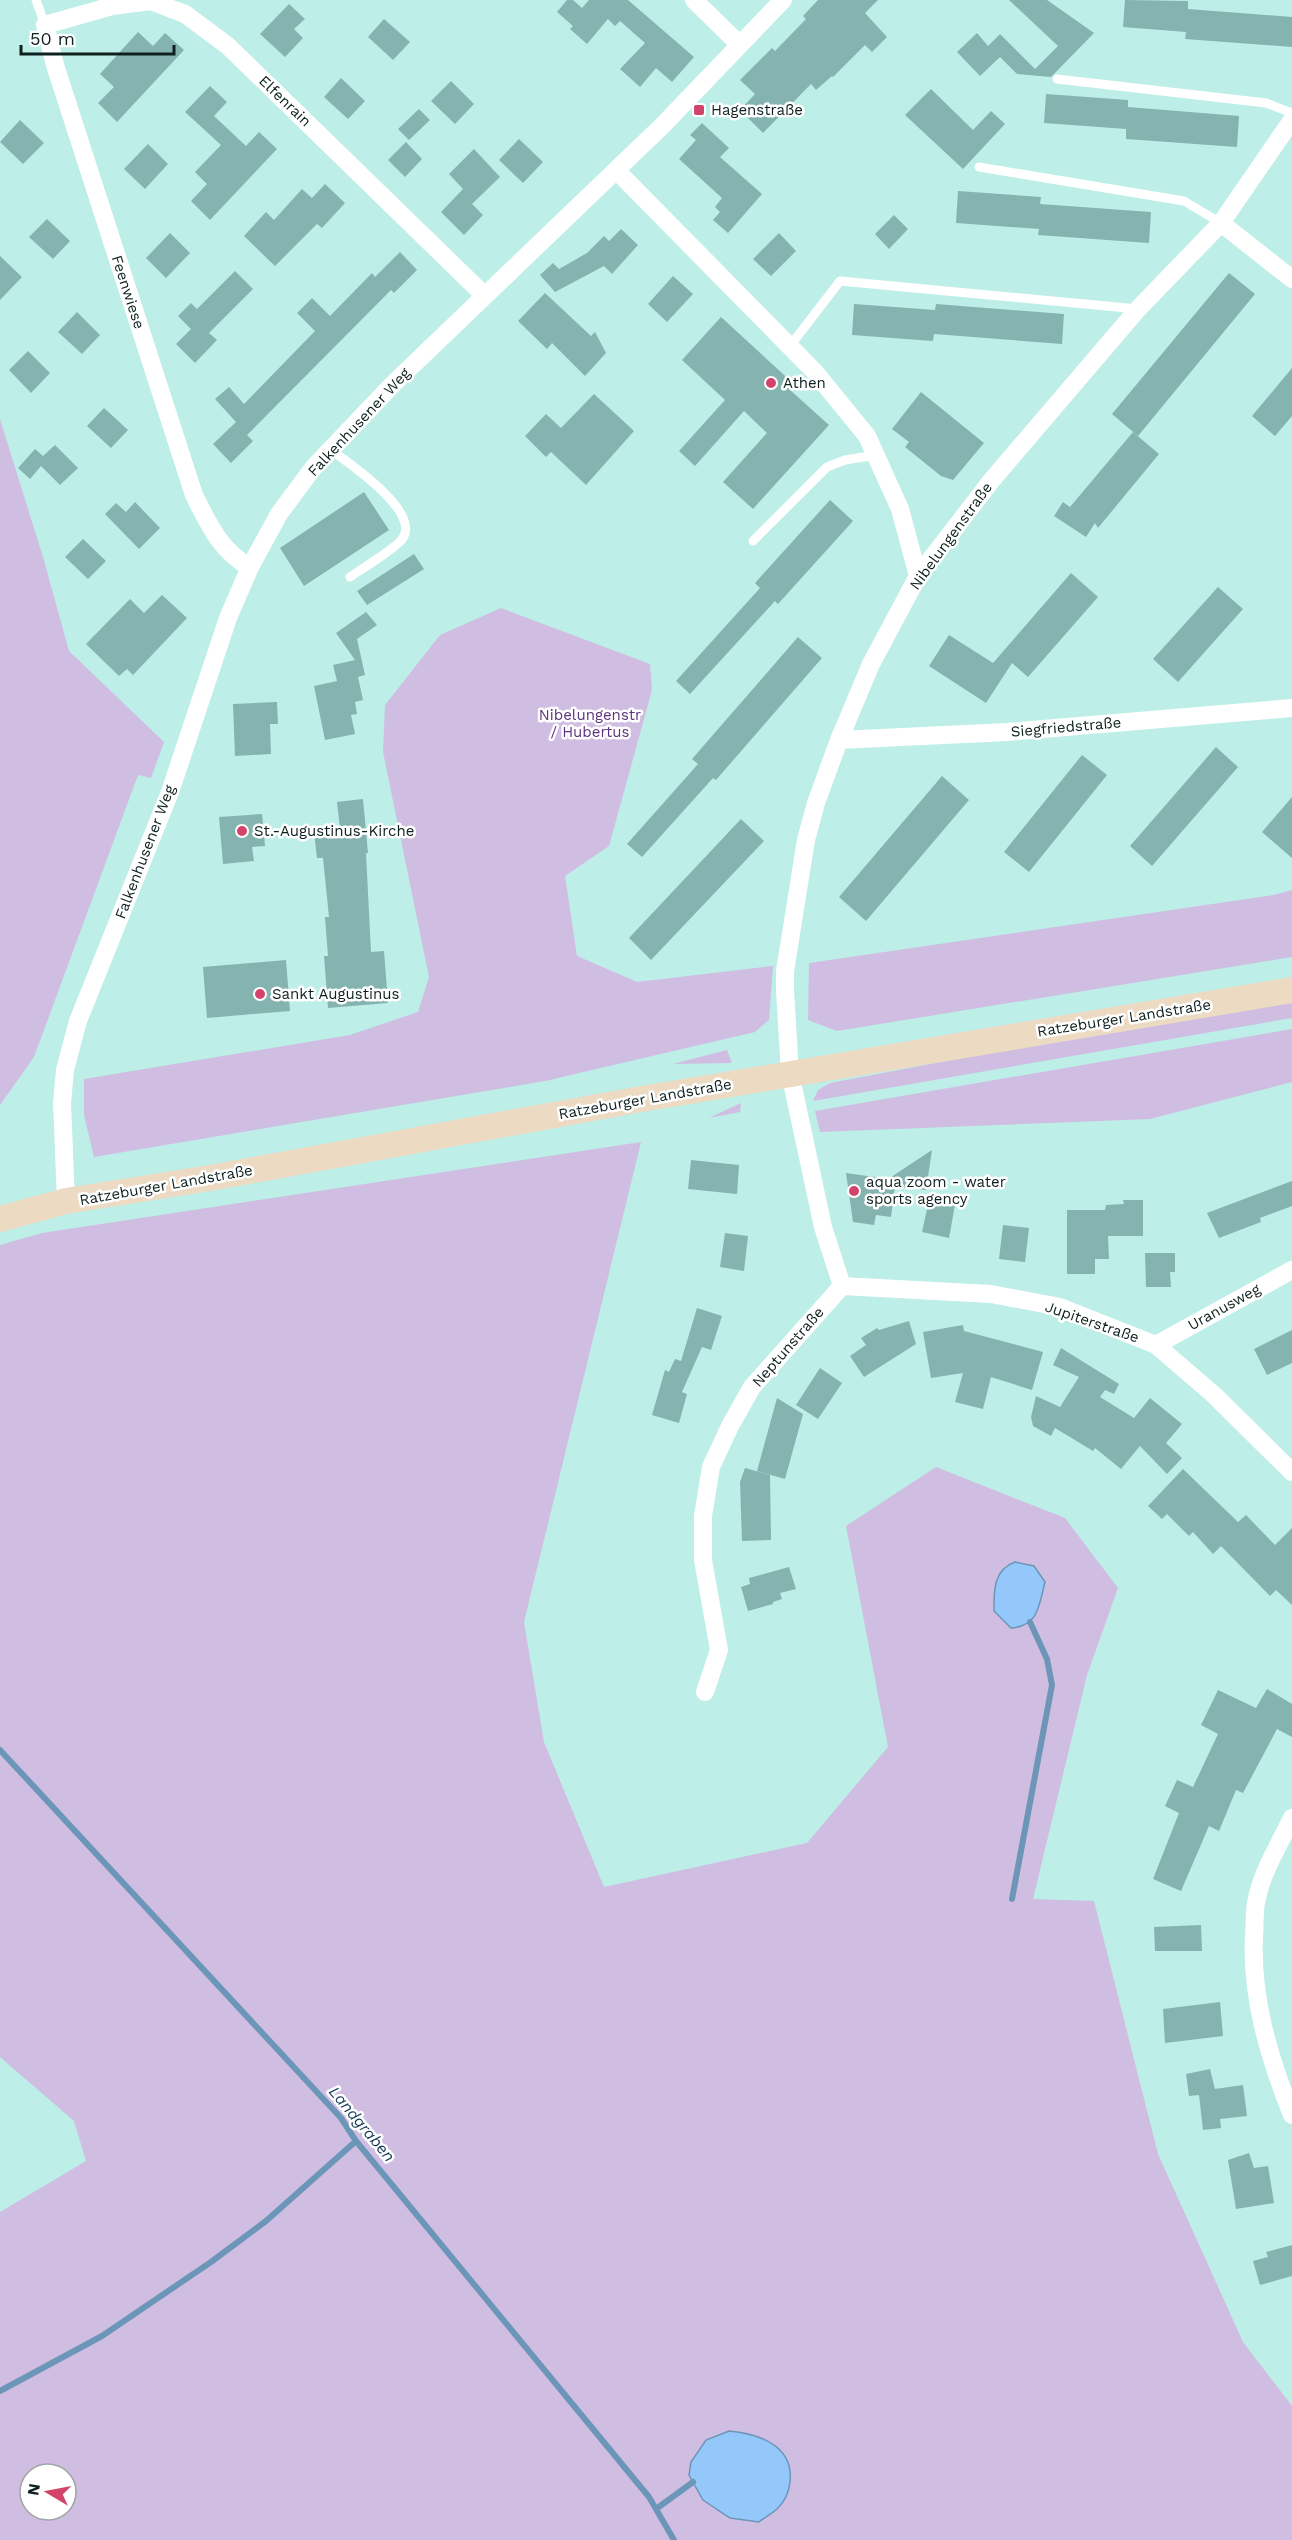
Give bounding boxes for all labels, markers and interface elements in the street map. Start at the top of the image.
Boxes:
scale bar [21,18,174,56]
text: 50 m [30,28,75,49]
street label: Elfenrain [255,72,315,130]
place label: Hagenstraße [711,101,803,119]
marker: Hagenstraße [692,103,706,117]
street label: Feenwiese [108,253,148,331]
street label: Falkenhusener Weg [304,364,414,480]
place label: Athen [783,374,826,392]
marker: Athen [764,376,778,390]
street label: Nibelungenstraße [906,479,996,593]
park label: Nibelungenstr / Hubertus [539,706,641,741]
street label: Siegfriedstraße [1010,713,1122,741]
street label: Falkenhusener Weg [111,783,179,921]
place label: St.-Augustinus-Kirche [254,822,414,840]
marker: St.-Augustinus-Kirche [235,824,249,838]
place label: Sankt Augustinus [272,985,400,1003]
marker: Sankt Augustinus [253,987,267,1001]
street label: Ratzeburger Landstraße [1036,995,1212,1041]
street label: Ratzeburger Landstraße [557,1075,733,1123]
street label: Ratzeburger Landstraße [78,1161,254,1209]
place label: aqua zoom - water sports agency [866,1173,1006,1208]
marker: aqua zoom - water sports agency [847,1184,861,1198]
street label: Uranusweg [1185,1280,1263,1334]
street label: Jupiterstraße [1043,1297,1141,1347]
street label: Neptunstraße [748,1303,828,1391]
water label: Landgraben [325,2082,399,2166]
north arrow [18,2462,78,2522]
text: N [23,2482,44,2497]

